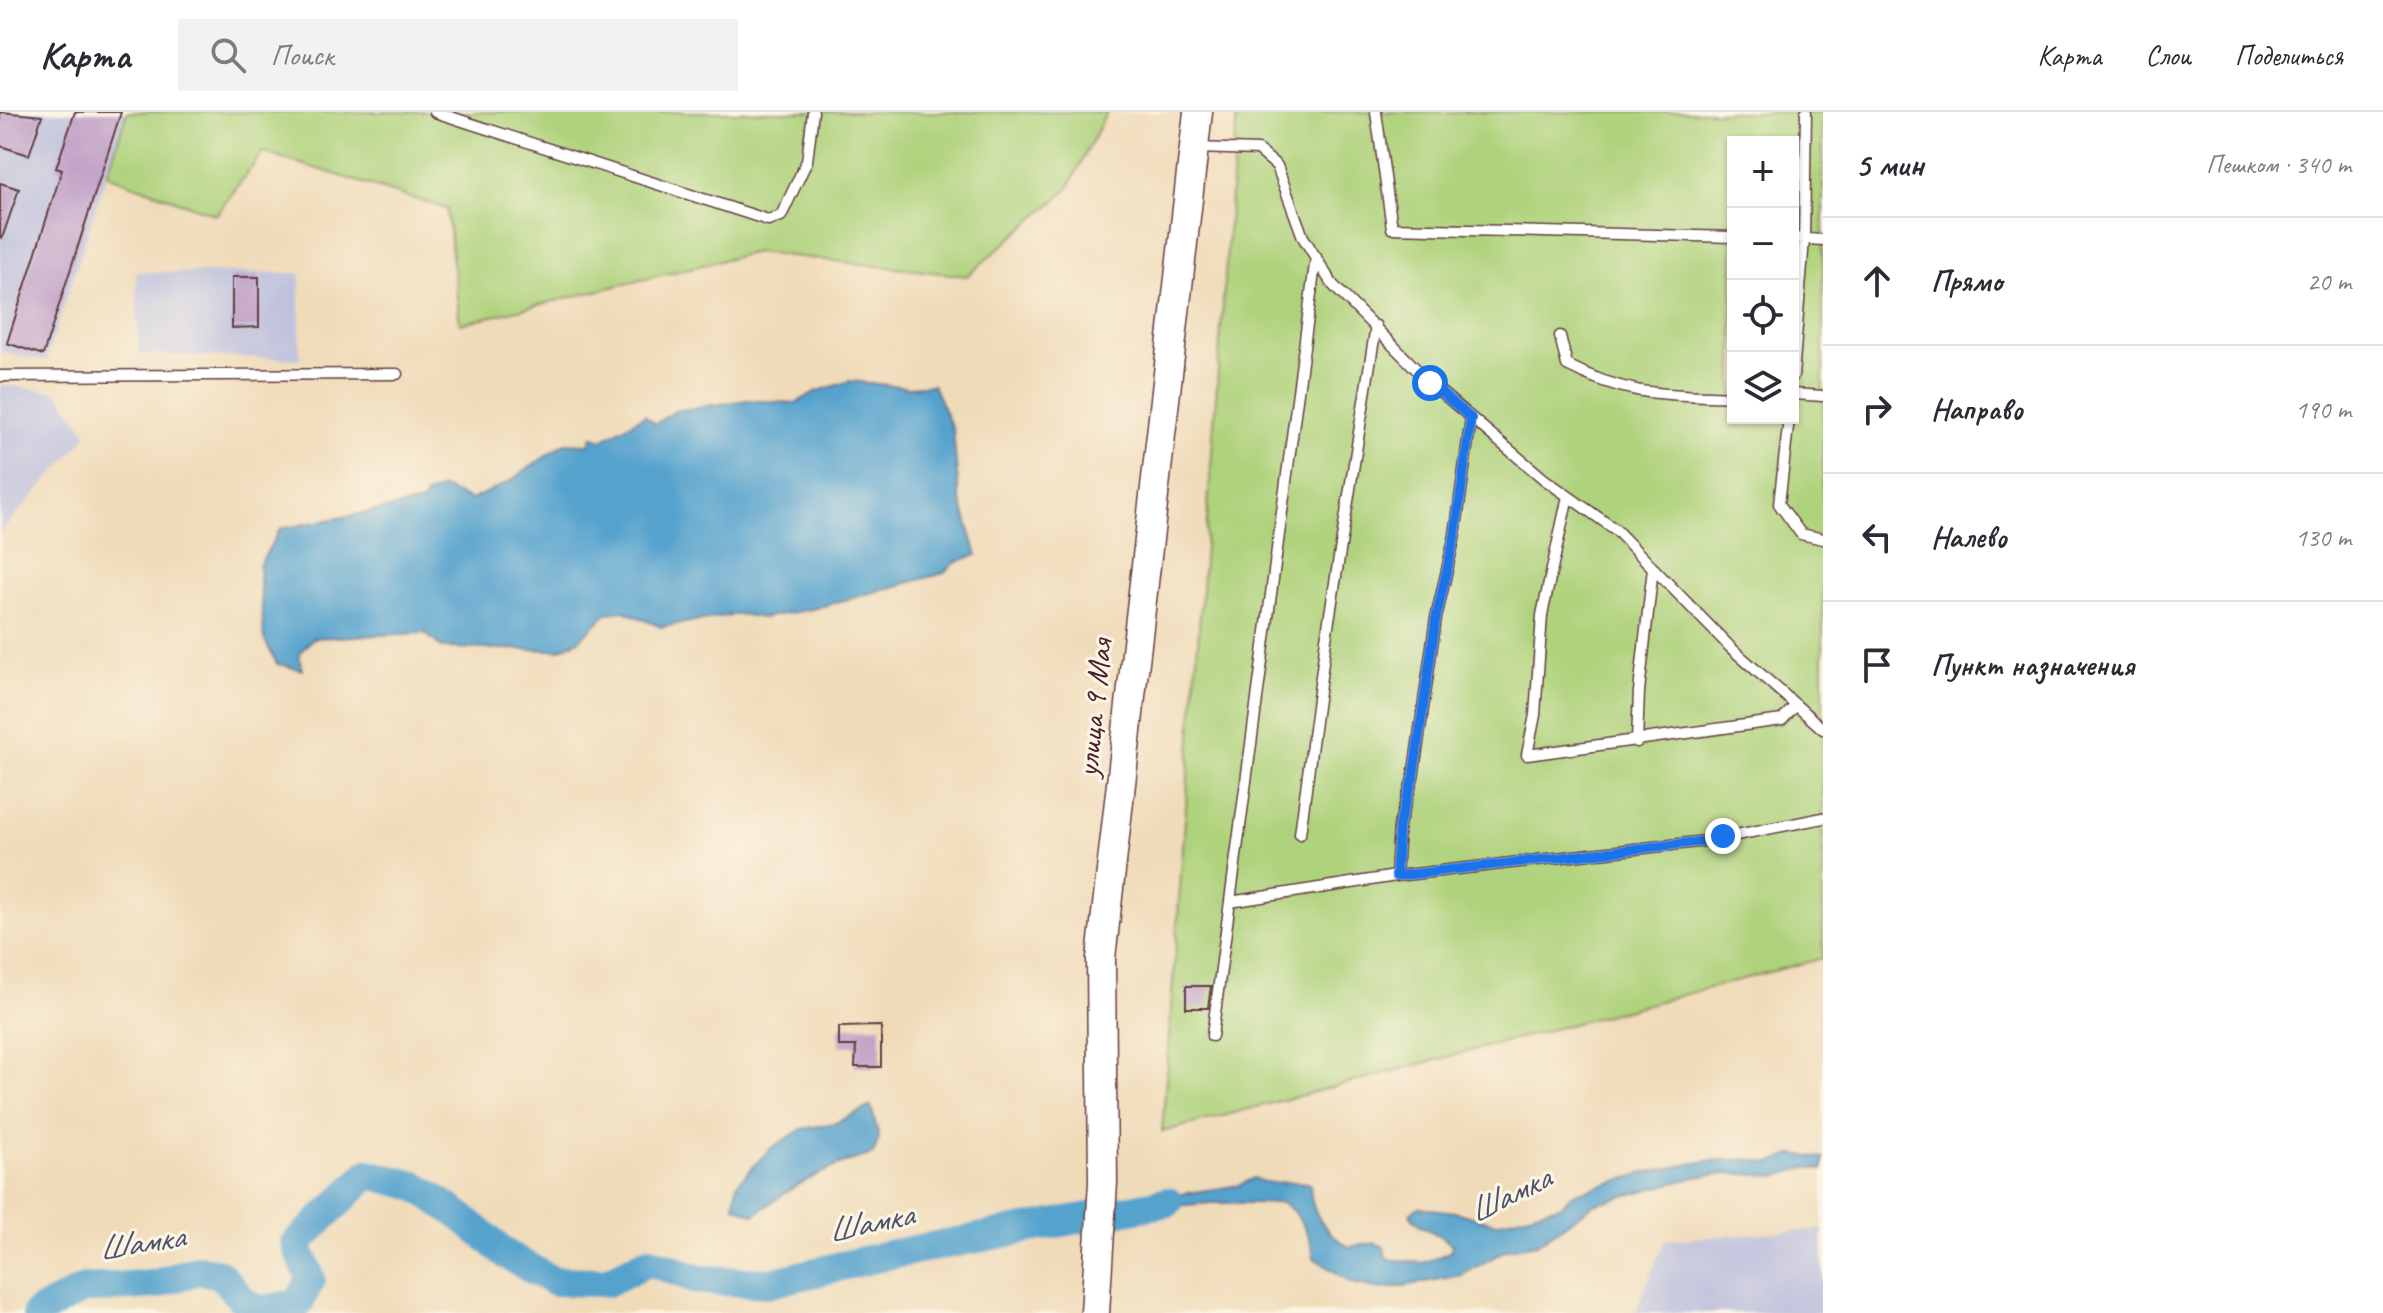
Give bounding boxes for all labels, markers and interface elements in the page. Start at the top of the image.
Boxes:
search box [178,19,738,91]
text: Карта [40,32,130,79]
icon: search [206,33,250,77]
text: Поиск [270,36,334,74]
text: Карта [2038,38,2102,73]
text: Слои [2146,38,2191,73]
text: Поделиться [2235,38,2343,73]
map controls [1727,136,1799,424]
button: + [1727,136,1799,208]
text: 5 мин [1855,143,1924,186]
text: Пешком · 340 m [2206,148,2351,181]
button: − [1727,208,1799,280]
icon: ahead [1855,259,1899,303]
text: Прямо [1931,262,2002,300]
text: 20 m [2307,265,2351,298]
button: locate [1727,280,1799,352]
button: layers [1727,352,1799,424]
route start [1412,365,1448,401]
icon: right [1855,387,1899,431]
text: Направо [1931,390,2023,428]
text: 190 m [2295,393,2351,426]
icon: left [1855,515,1899,559]
text: Налево [1931,518,2007,556]
text: 130 m [2295,521,2351,554]
street label: улица 9 Мая [1066,635,1122,781]
icon: arrive [1855,643,1899,687]
text: Пункт назначения [1931,646,2134,684]
route end [1705,818,1741,854]
water label: Шамка [1461,1154,1560,1232]
water label: Шамка [823,1191,920,1252]
water label: Шамка [95,1214,190,1270]

